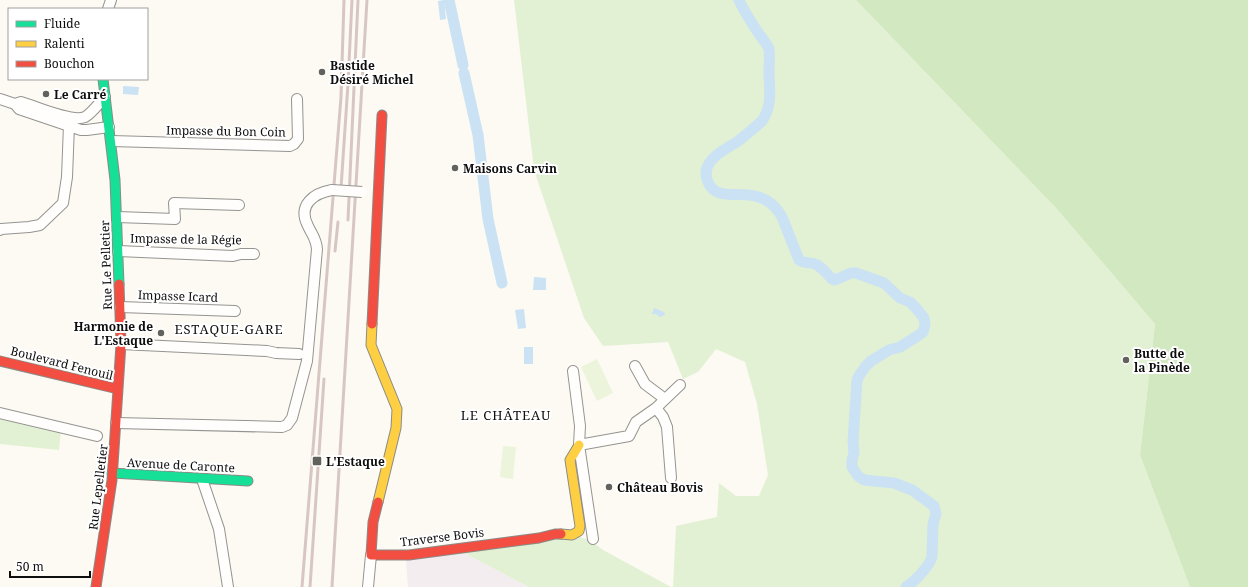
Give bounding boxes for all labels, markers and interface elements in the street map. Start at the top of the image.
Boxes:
legend [8,8,148,80]
text: Fluide [44,15,80,32]
text: Ralenti [44,35,85,52]
text: Bouchon [44,55,95,72]
place label: Bastide Désiré Michel [330,57,414,88]
marker: Bastide Désiré Michel [317,67,327,77]
place label: Le Carré [54,86,107,103]
marker: Le Carré [41,89,51,99]
street label: Impasse du Bon Coin [166,121,286,141]
place label: Maisons Carvin [463,160,557,177]
marker: Maisons Carvin [450,163,460,173]
street label: Rue Le Pelletier [96,220,116,310]
street label: Impasse de la Régie [130,230,242,248]
street label: Impasse Icard [138,286,219,306]
place label: Harmonie de L'Estaque [74,318,153,349]
district label: ESTAQUE-GARE [174,320,284,338]
marker: Harmonie de L'Estaque [156,328,166,338]
street label: Boulevard Fenouil [9,342,115,384]
place label: Butte de la Pinède [1134,345,1190,376]
marker: Butte de la Pinède [1121,355,1131,365]
district label: LE CHÂTEAU [461,406,551,424]
street label: Rue Lepelletier [84,443,112,531]
place label: L'Estaque [326,453,385,470]
street label: Avenue de Caronte [127,454,235,476]
marker: L'Estaque [311,455,323,467]
place label: Château Bovis [617,479,703,496]
marker: Château Bovis [604,482,614,492]
street label: Traverse Bovis [399,523,485,551]
scale bar [10,553,90,579]
text: 50 m [16,558,44,575]

